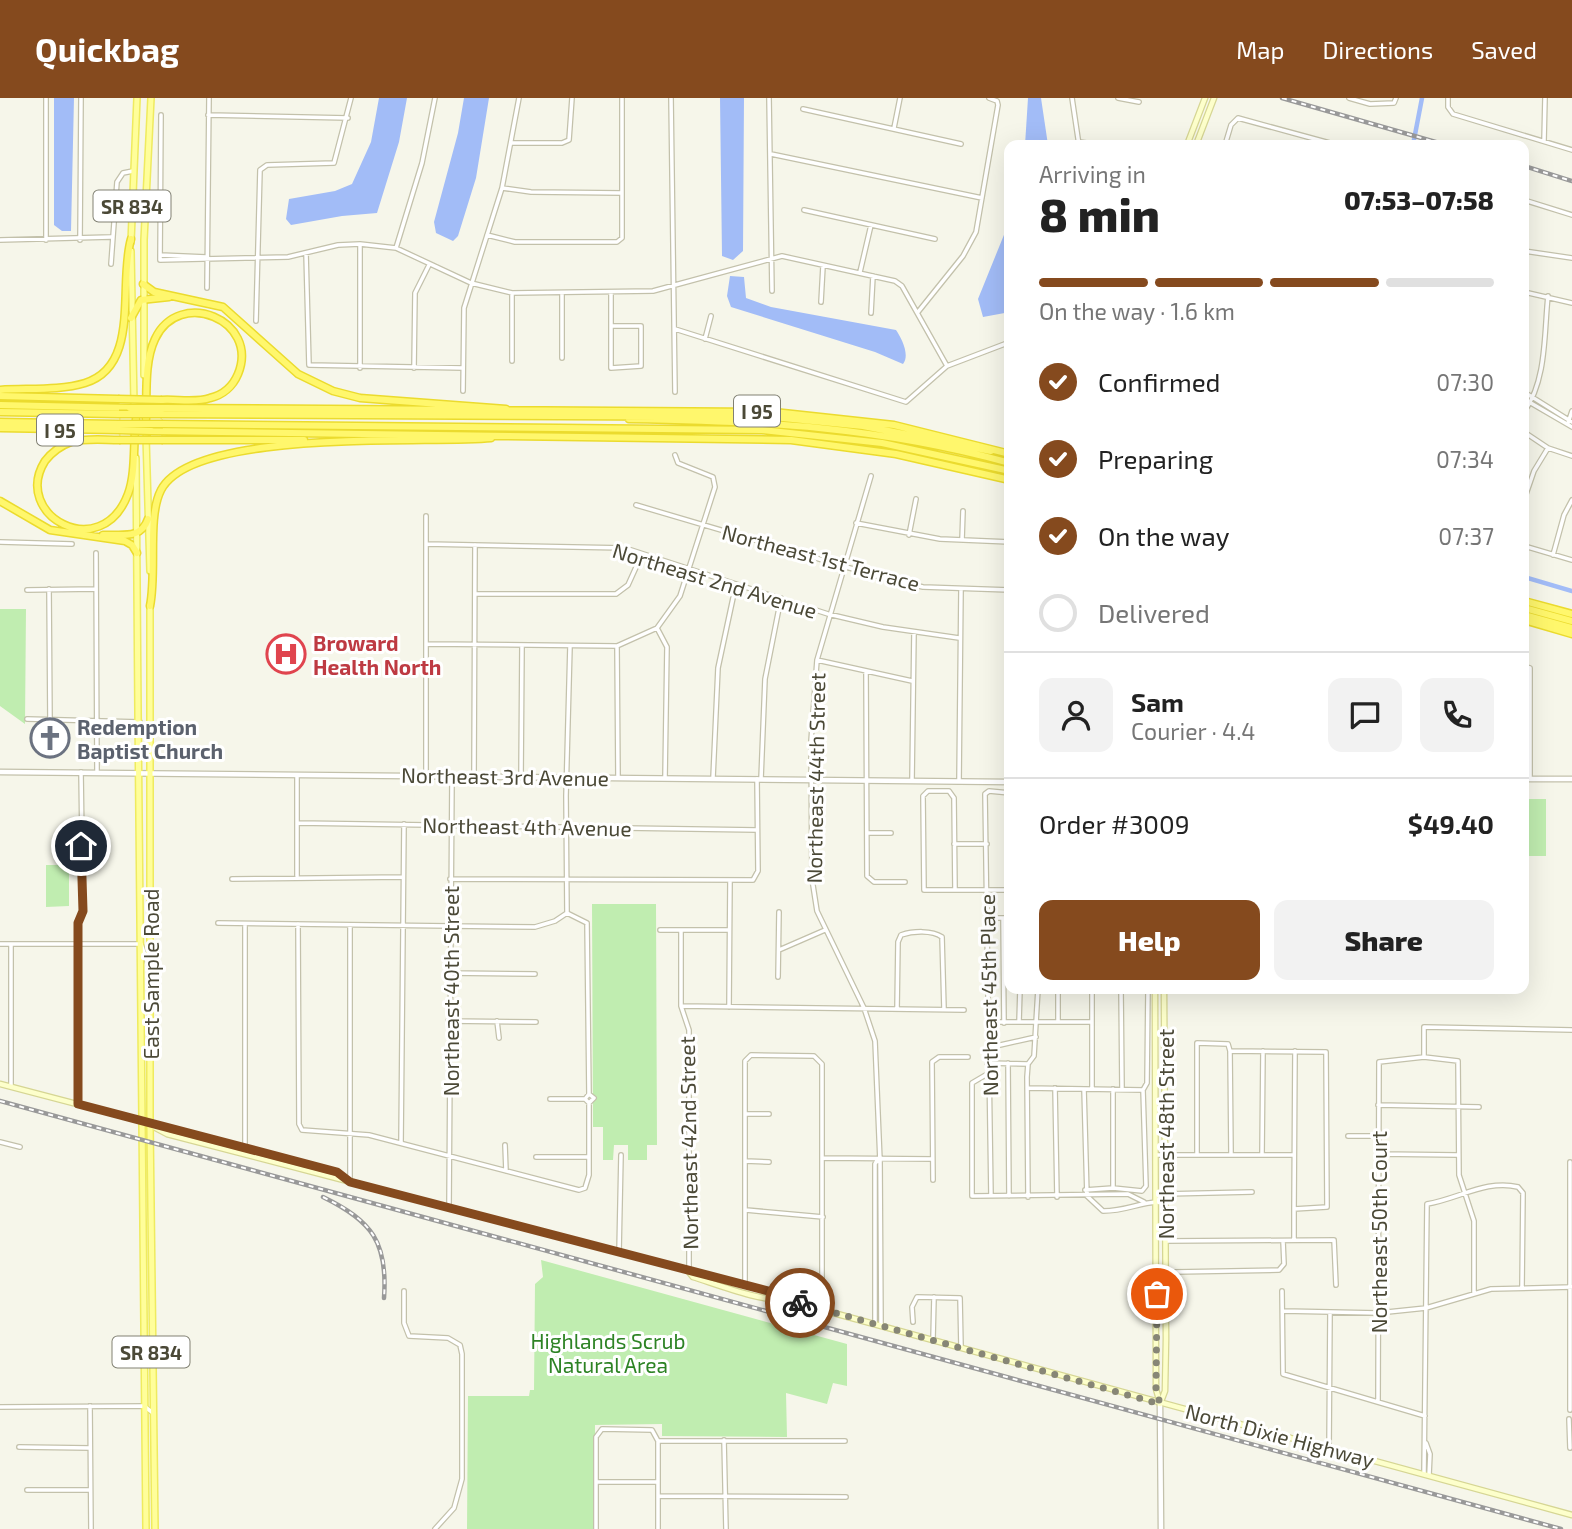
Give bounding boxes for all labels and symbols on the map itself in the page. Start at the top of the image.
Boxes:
road number: SR 834 [94,190,170,222]
road number: I 95 [734,396,780,426]
road number: I 95 [37,414,83,446]
street label: Northeast 1st Terrace [719,519,923,595]
street label: Northeast 2nd Avenue [610,537,820,623]
place label: Broward Health North [313,630,441,679]
hospital icon: Broward Health North [265,633,307,675]
street label: Northeast 44th Street [801,673,829,883]
place label: Redemption Baptist Church [77,714,223,763]
church icon: Redemption Baptist Church [29,717,71,759]
street label: Northeast 3rd Avenue [401,762,609,790]
street label: Northeast 4th Avenue [422,812,632,840]
pin [51,816,111,876]
street label: Northeast 40th Street [438,886,463,1096]
street label: East Sample Road [138,888,163,1060]
street label: Northeast 45th Place [974,894,1002,1096]
street label: Northeast 48th Street [1153,1029,1178,1239]
street label: Northeast 42nd Street [674,1036,702,1250]
street label: Northeast 50th Court [1366,1131,1391,1333]
pin [1127,1264,1187,1324]
courier [765,1268,835,1338]
park label: Highlands Scrub Natural Area [531,1328,685,1377]
road number: SR 834 [113,1336,190,1368]
street label: North Dixie Highway [1183,1398,1377,1472]

